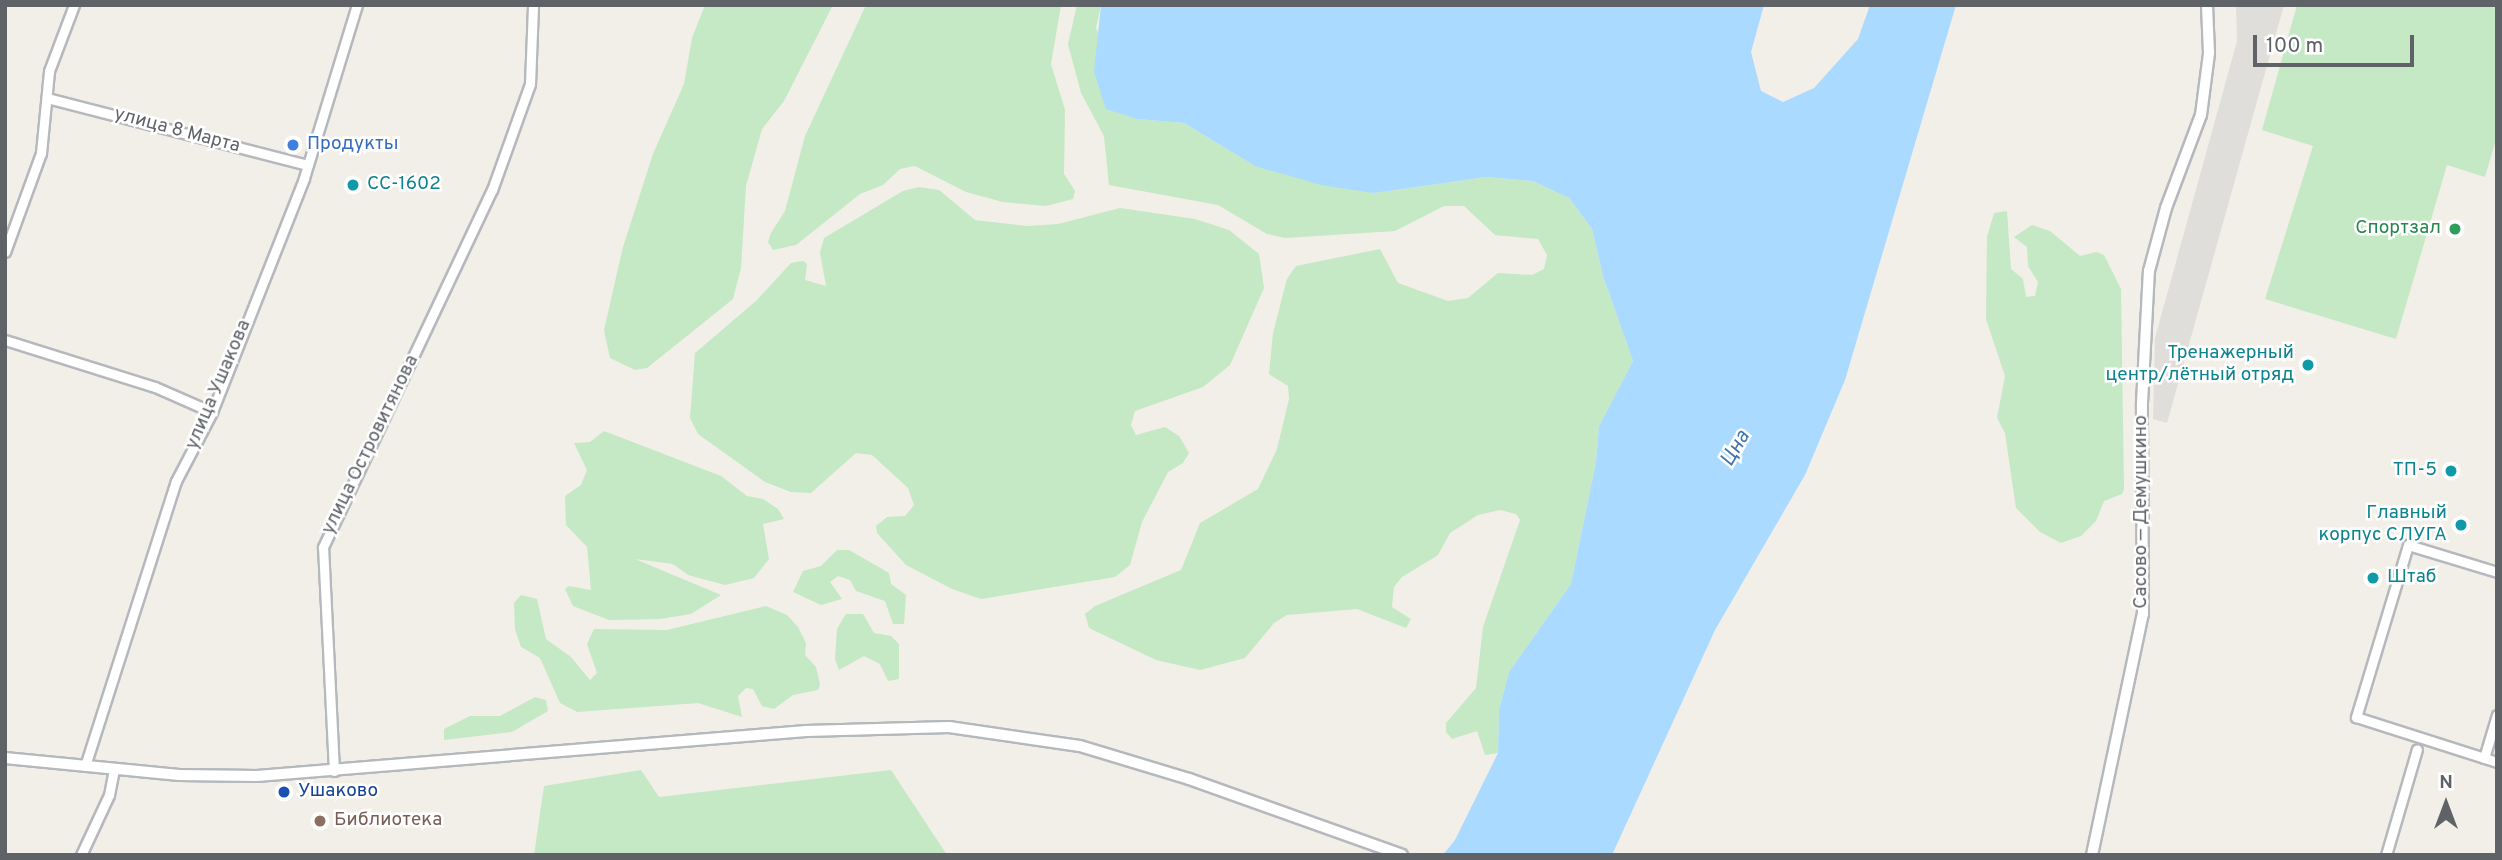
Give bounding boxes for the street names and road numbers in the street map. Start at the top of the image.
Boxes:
street label: улица 8 Марта [111,103,243,159]
street label: улица Ушакова [181,317,257,453]
street label: улица Островитянова [318,352,424,538]
street label: Сасово — Демушкино [2131,415,2153,609]

